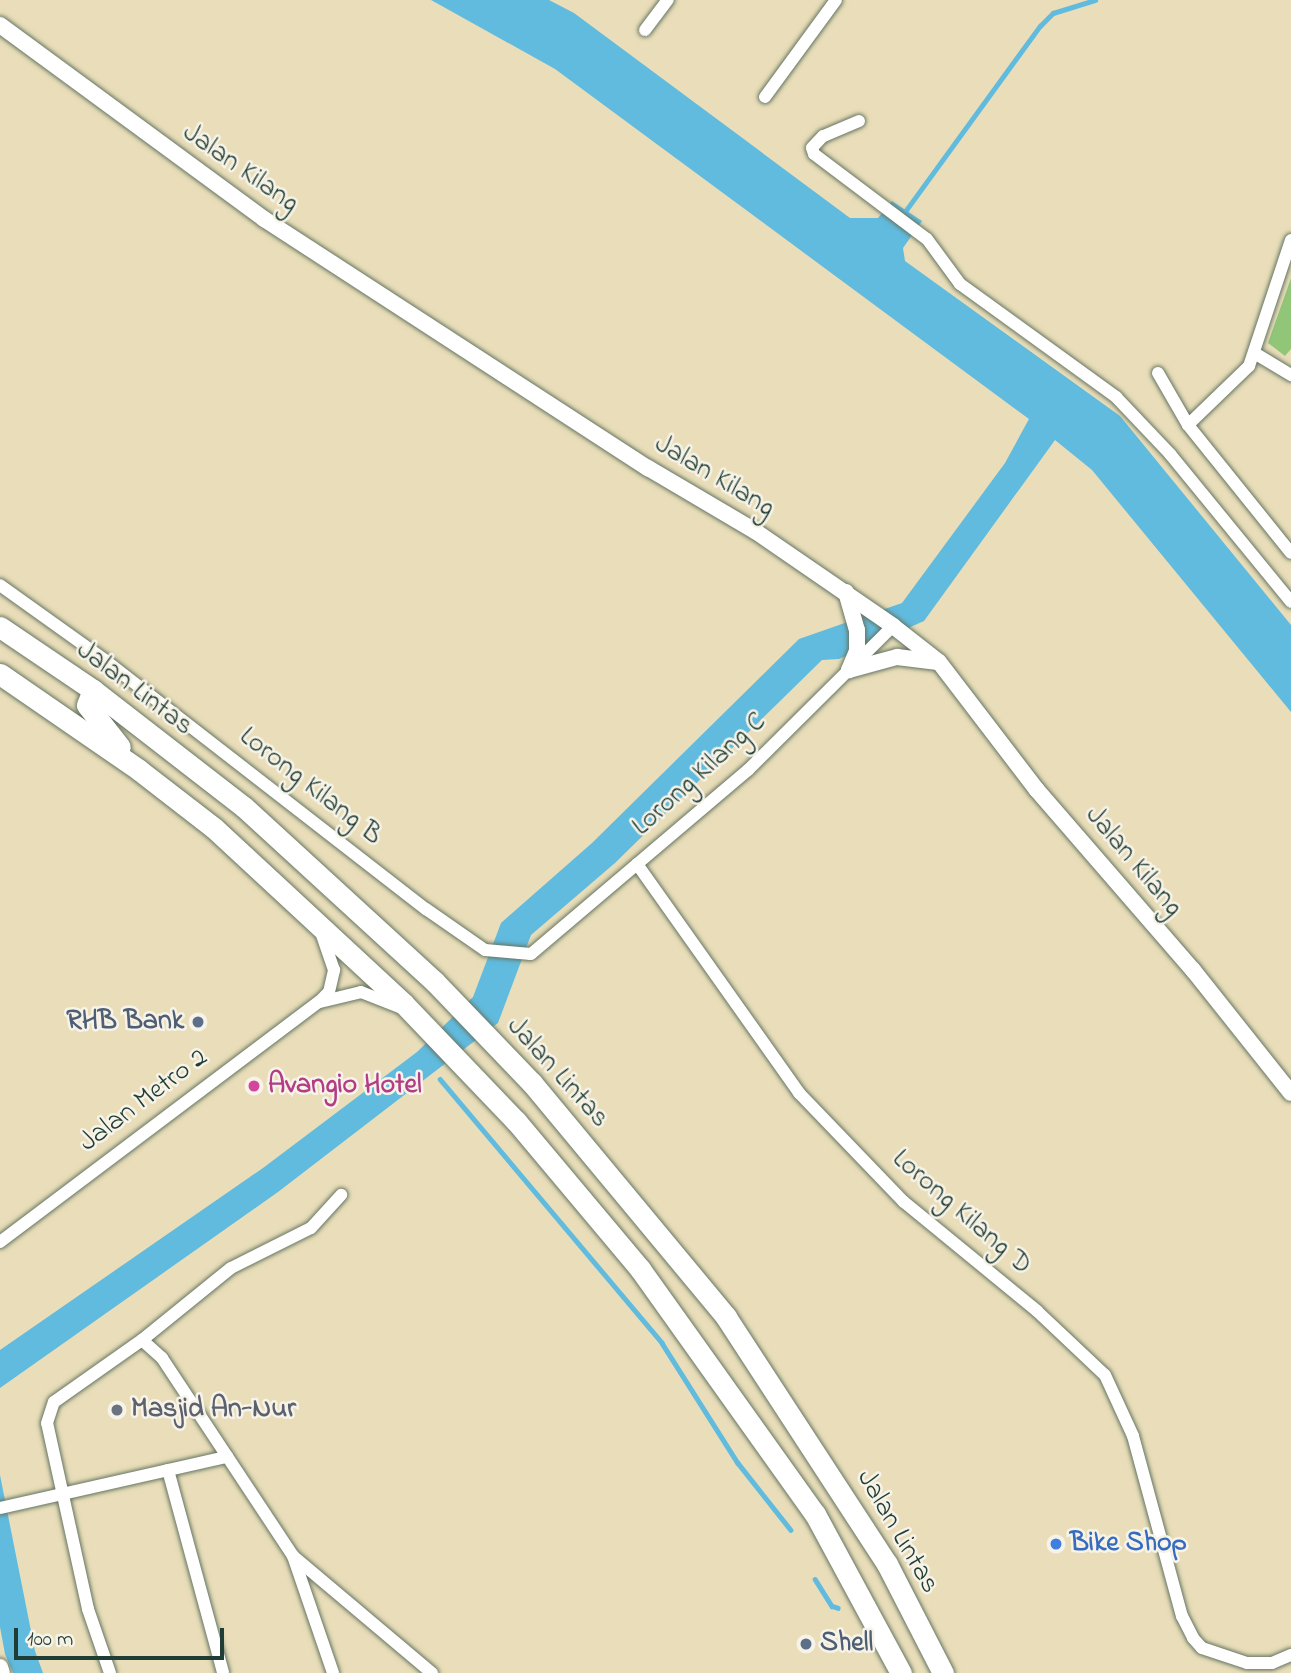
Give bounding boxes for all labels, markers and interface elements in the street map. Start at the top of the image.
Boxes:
street label: Jalan Kilang [175,117,305,221]
street label: Jalan Kilang [648,428,780,526]
street label: Jalan Lintas [69,634,199,744]
street label: Lorong Kilang C [626,706,774,844]
street label: Lorong Kilang B [232,721,388,853]
street label: Jalan Kilang [1077,800,1189,924]
place label: RHB Bank [66,1005,184,1039]
street label: Jalan Lintas [499,1011,615,1135]
marker: RHB Bank [190,1014,206,1030]
street label: Jalan Metro 2 [73,1042,215,1160]
place label: Avangio Hotel [268,1069,422,1103]
marker: Avangio Hotel [246,1078,262,1094]
street label: Lorong Kilang D [884,1143,1038,1283]
place label: Masjid An-Nur [131,1393,296,1427]
marker: Masjid An-Nur [109,1402,125,1418]
street label: Jalan Lintas [848,1464,946,1600]
place label: Bike Shop [1070,1527,1187,1561]
marker: Bike Shop [1048,1536,1064,1552]
scale bar [18,1614,228,1658]
text: 100 m [27,1625,73,1655]
place label: Shell [820,1627,873,1661]
marker: Shell [798,1636,814,1652]

